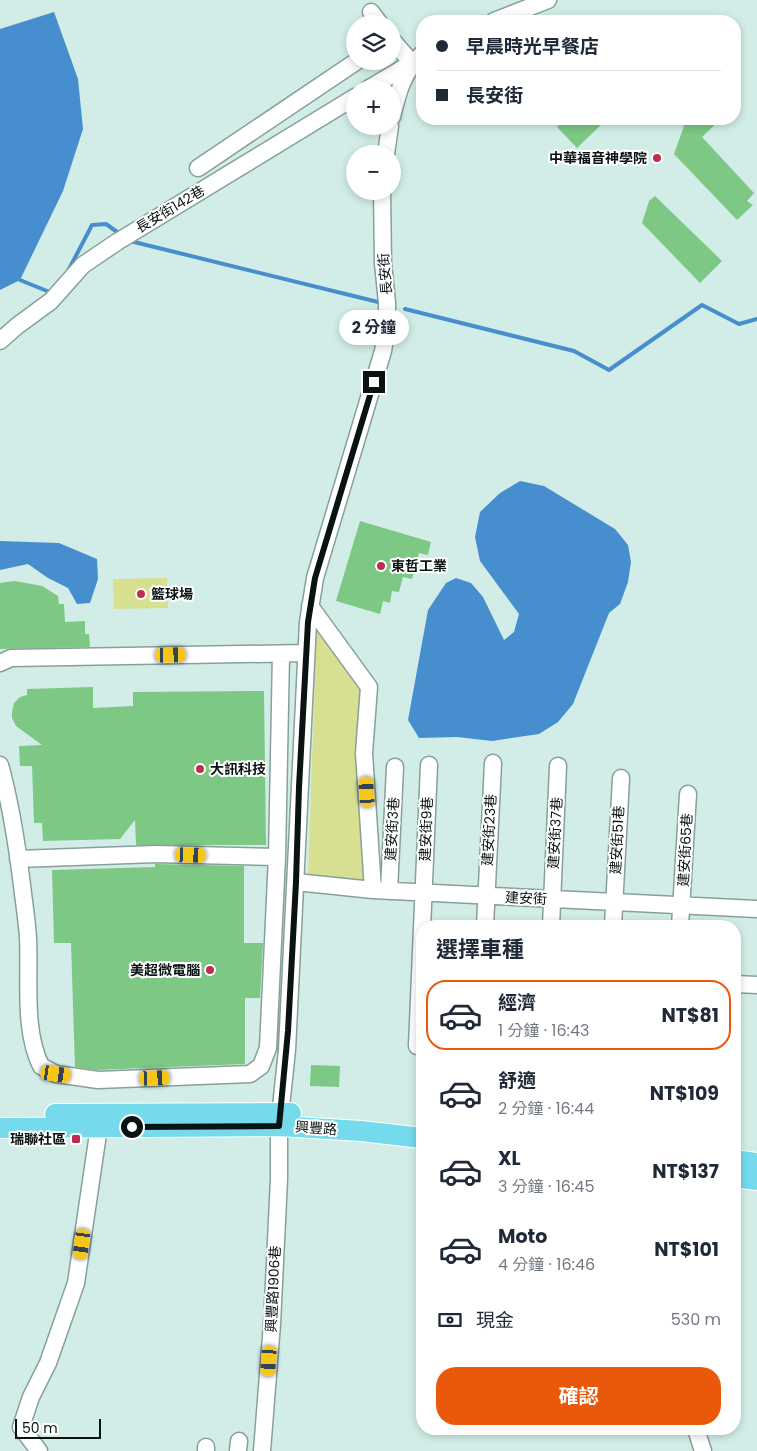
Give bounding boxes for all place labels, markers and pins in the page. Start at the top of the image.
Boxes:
place label: 中華福音神學院 [549,148,647,168]
marker: 中華福音神學院 [651,152,663,164]
place label: 東哲工業 [391,556,447,576]
marker: 東哲工業 [375,560,387,572]
place label: 籃球場 [151,584,193,604]
marker: 籃球場 [135,588,147,600]
place label: 大訊科技 [210,759,266,779]
marker: 大訊科技 [194,763,206,775]
place label: 美超微電腦 [130,960,200,980]
marker: 美超微電腦 [204,964,216,976]
place label: 瑞聯社區 [10,1129,66,1149]
marker: 瑞聯社區 [70,1133,82,1145]

